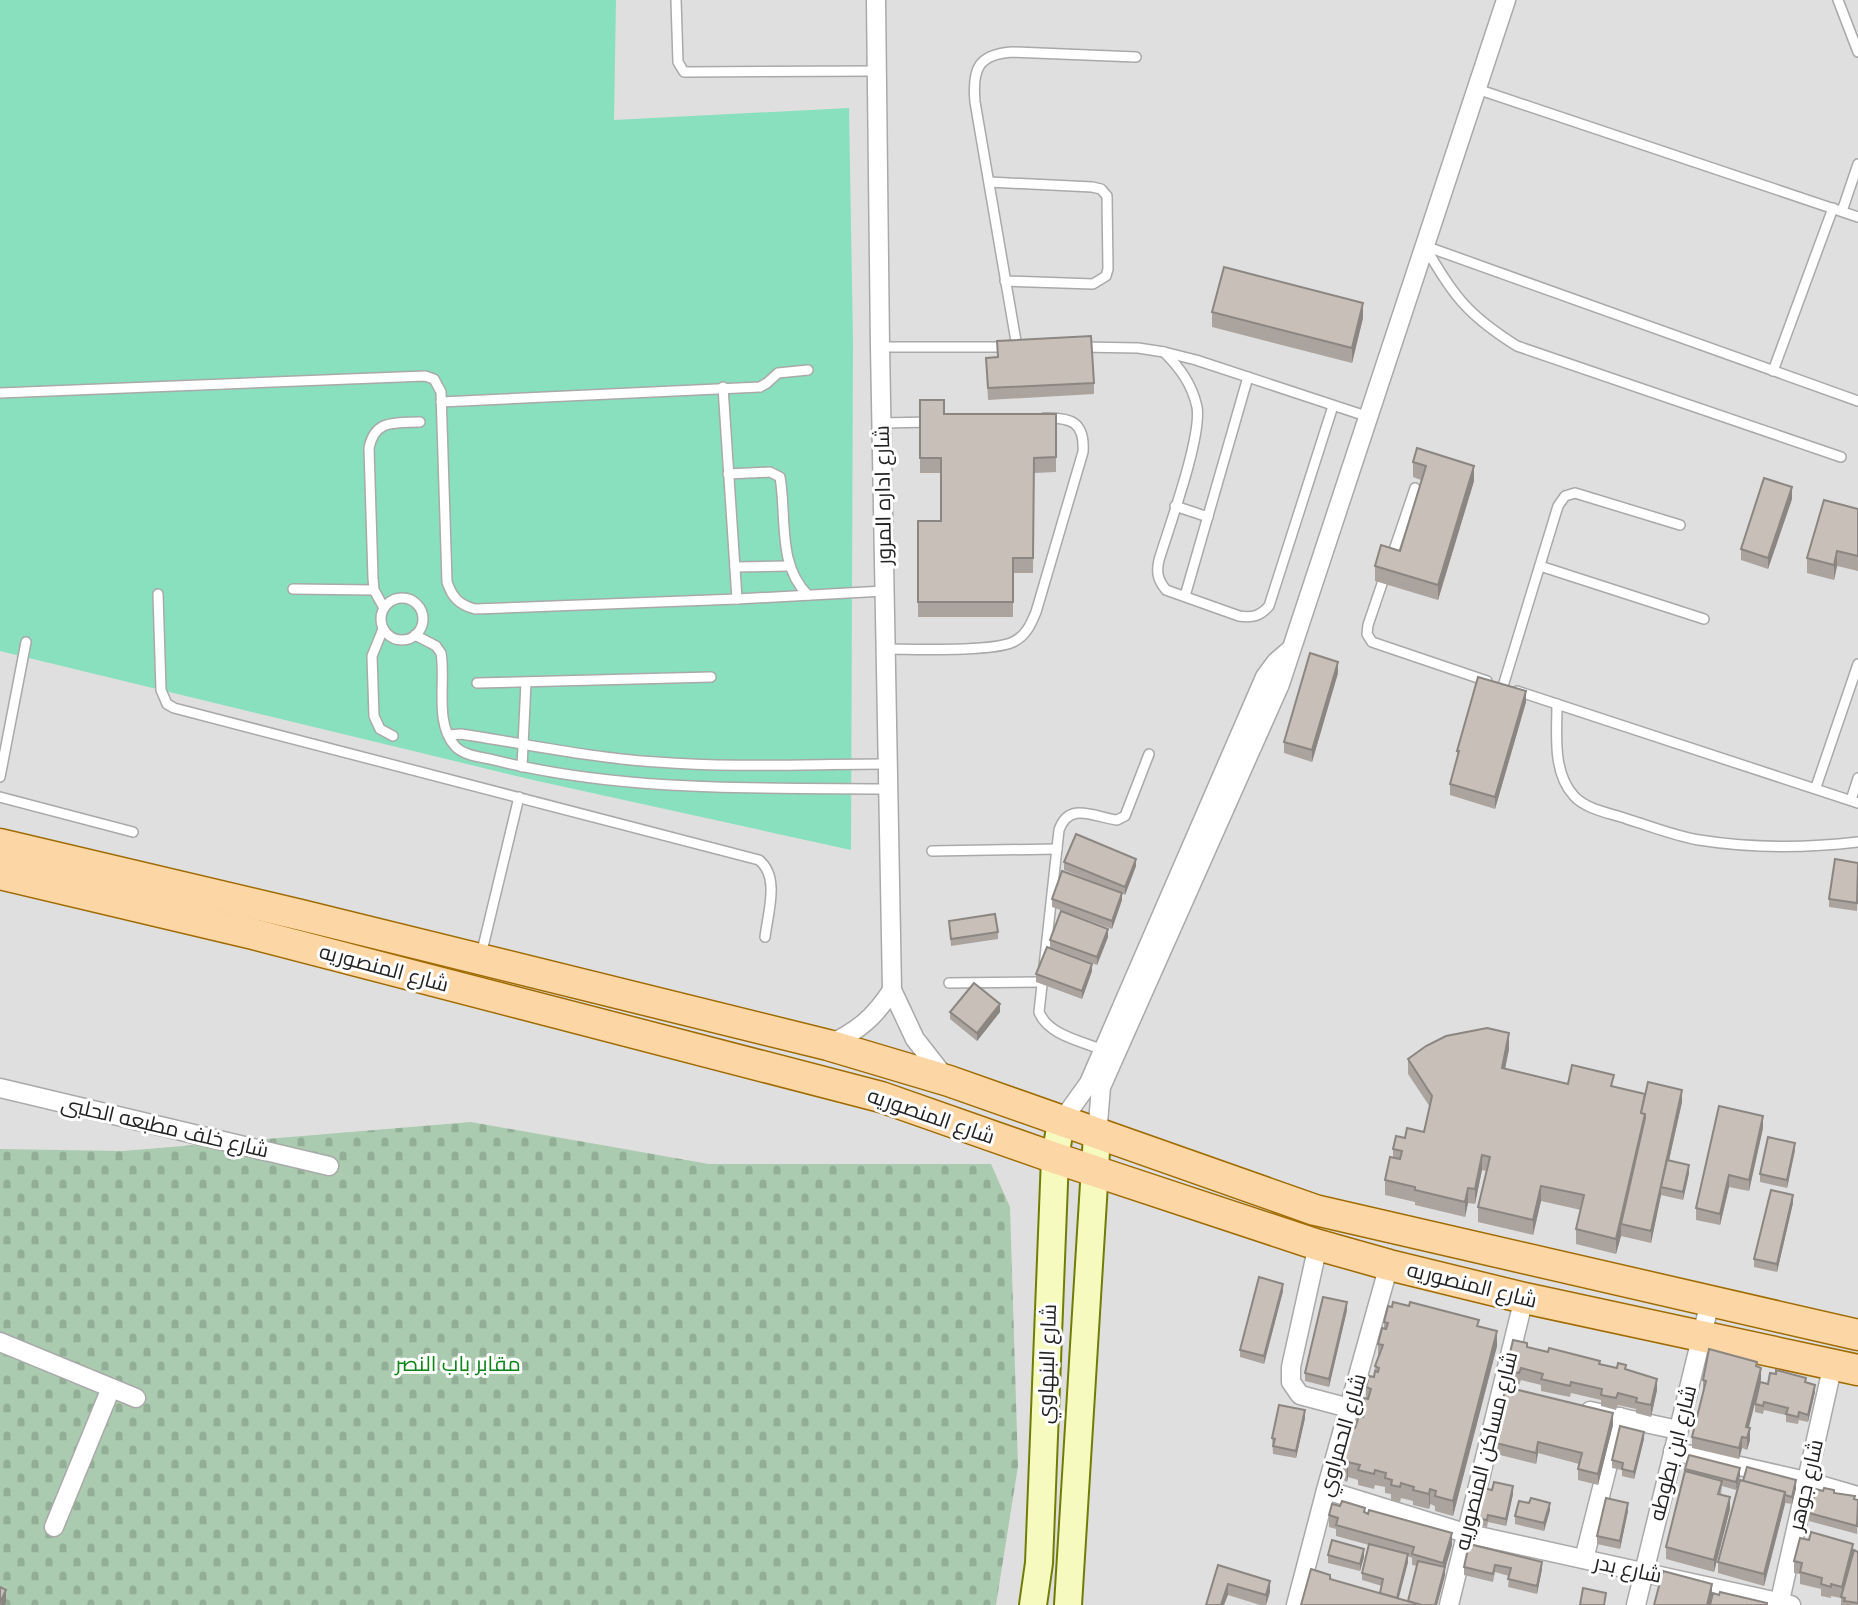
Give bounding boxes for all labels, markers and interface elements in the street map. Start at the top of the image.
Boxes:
street label: شارع اداره المرور [867,425,898,566]
street label: شارع المنصوريه [316,936,452,999]
street label: شارع المنصوريه [864,1080,999,1151]
street label: شارع خلف مطبعه الحلبى [59,1089,272,1164]
street label: شارع المنصوريه [1404,1254,1540,1315]
street label: شارع البنهاوي [1030,1303,1065,1425]
street label: شارع مساكن المنصوريه [1447,1348,1524,1553]
park label: مقابر باب النصر [394,1349,521,1377]
street label: شارع الحمراوي [1310,1370,1375,1500]
street label: شارع ابن بطوطه [1642,1382,1703,1524]
street label: شارع جوهر [1781,1436,1830,1534]
street label: شارع بدر [1591,1547,1665,1590]

